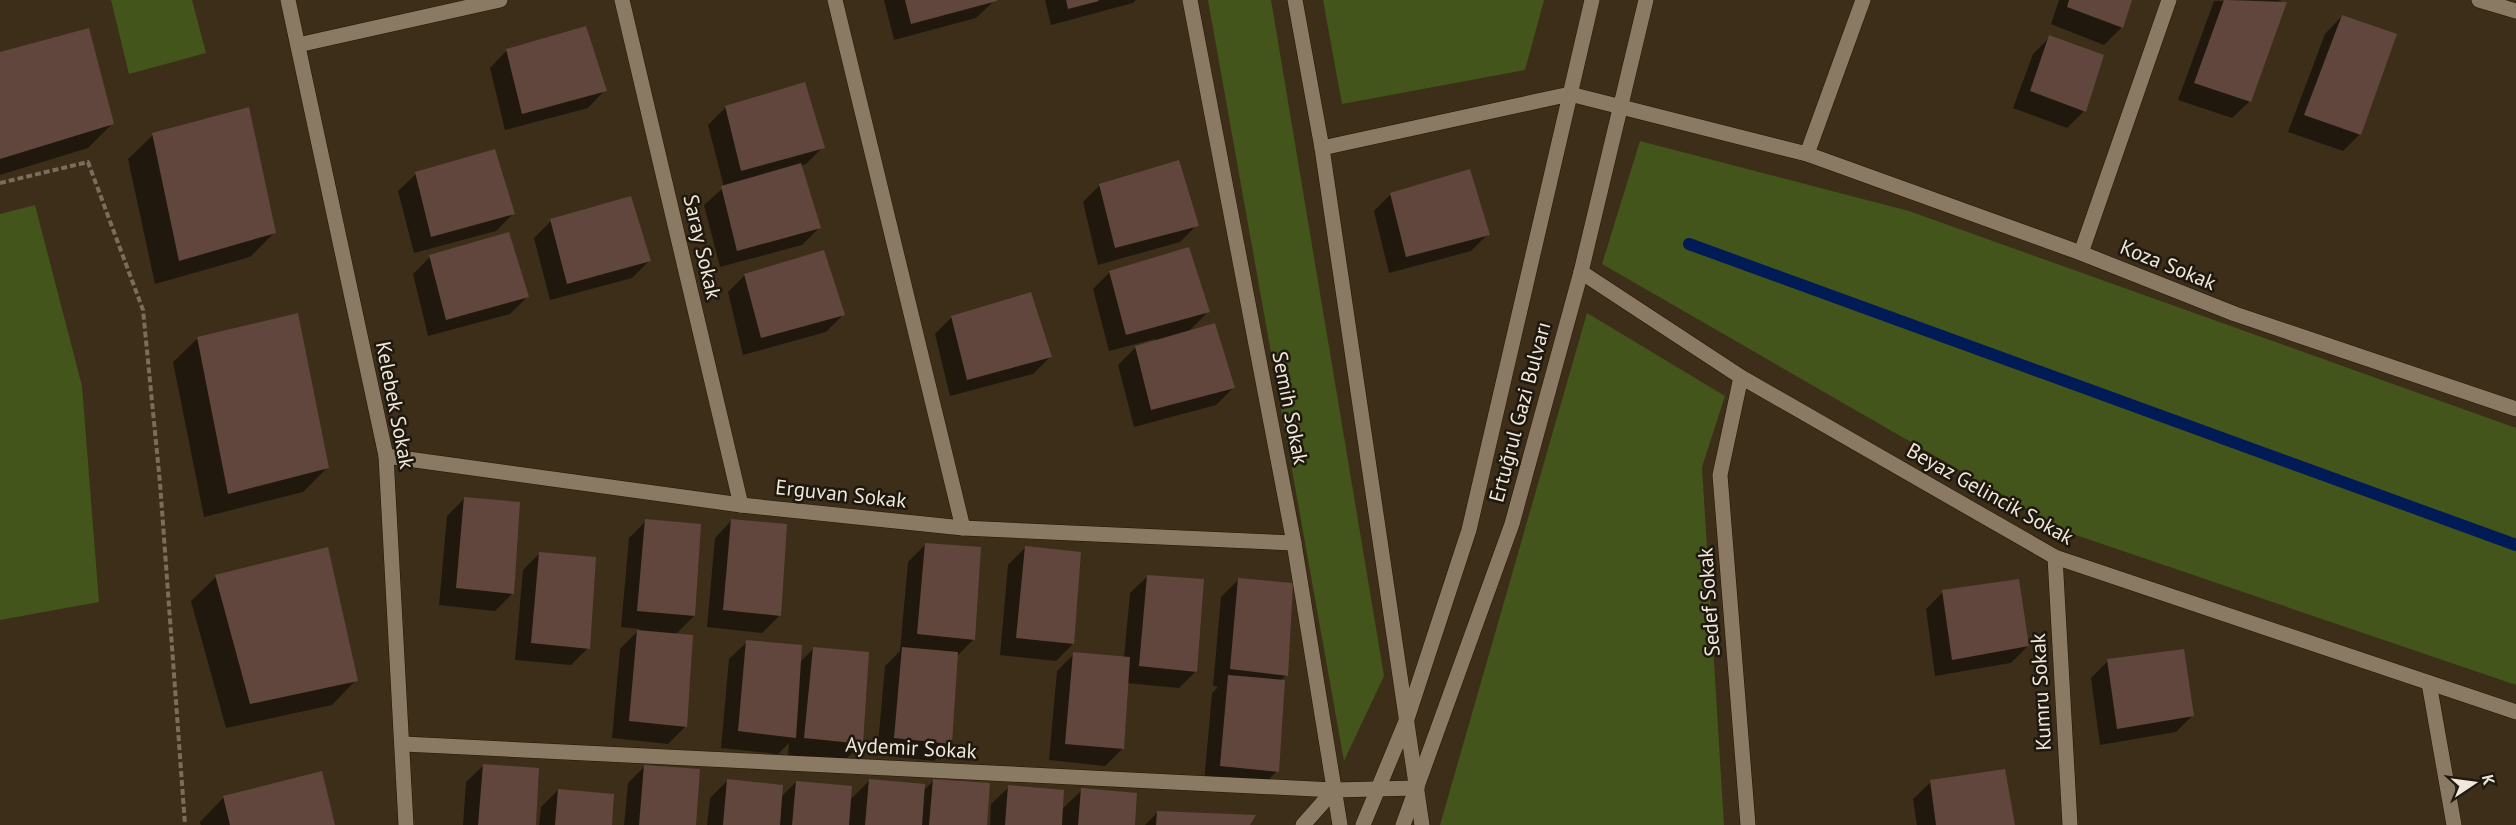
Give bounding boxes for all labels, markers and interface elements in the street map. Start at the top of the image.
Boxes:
street label: Saray Sokak [677,192,728,302]
street label: Koza Sokak [2116,233,2220,296]
street label: Ertuğrul Gazi Bulvarı [1482,319,1557,505]
street label: Kelebek Sokak [370,339,421,471]
street label: Semih Sokak [1266,349,1315,467]
street label: Beyaz Gelincik Sokak [1902,436,2079,551]
street label: Erguvan Sokak [774,473,908,514]
street label: Sedef Sokak [1691,547,1726,657]
street label: Kumru Sokak [2024,633,2057,751]
street label: Aydemir Sokak [845,731,977,764]
north arrow [2444,753,2504,813]
text: K [2478,773,2499,787]

